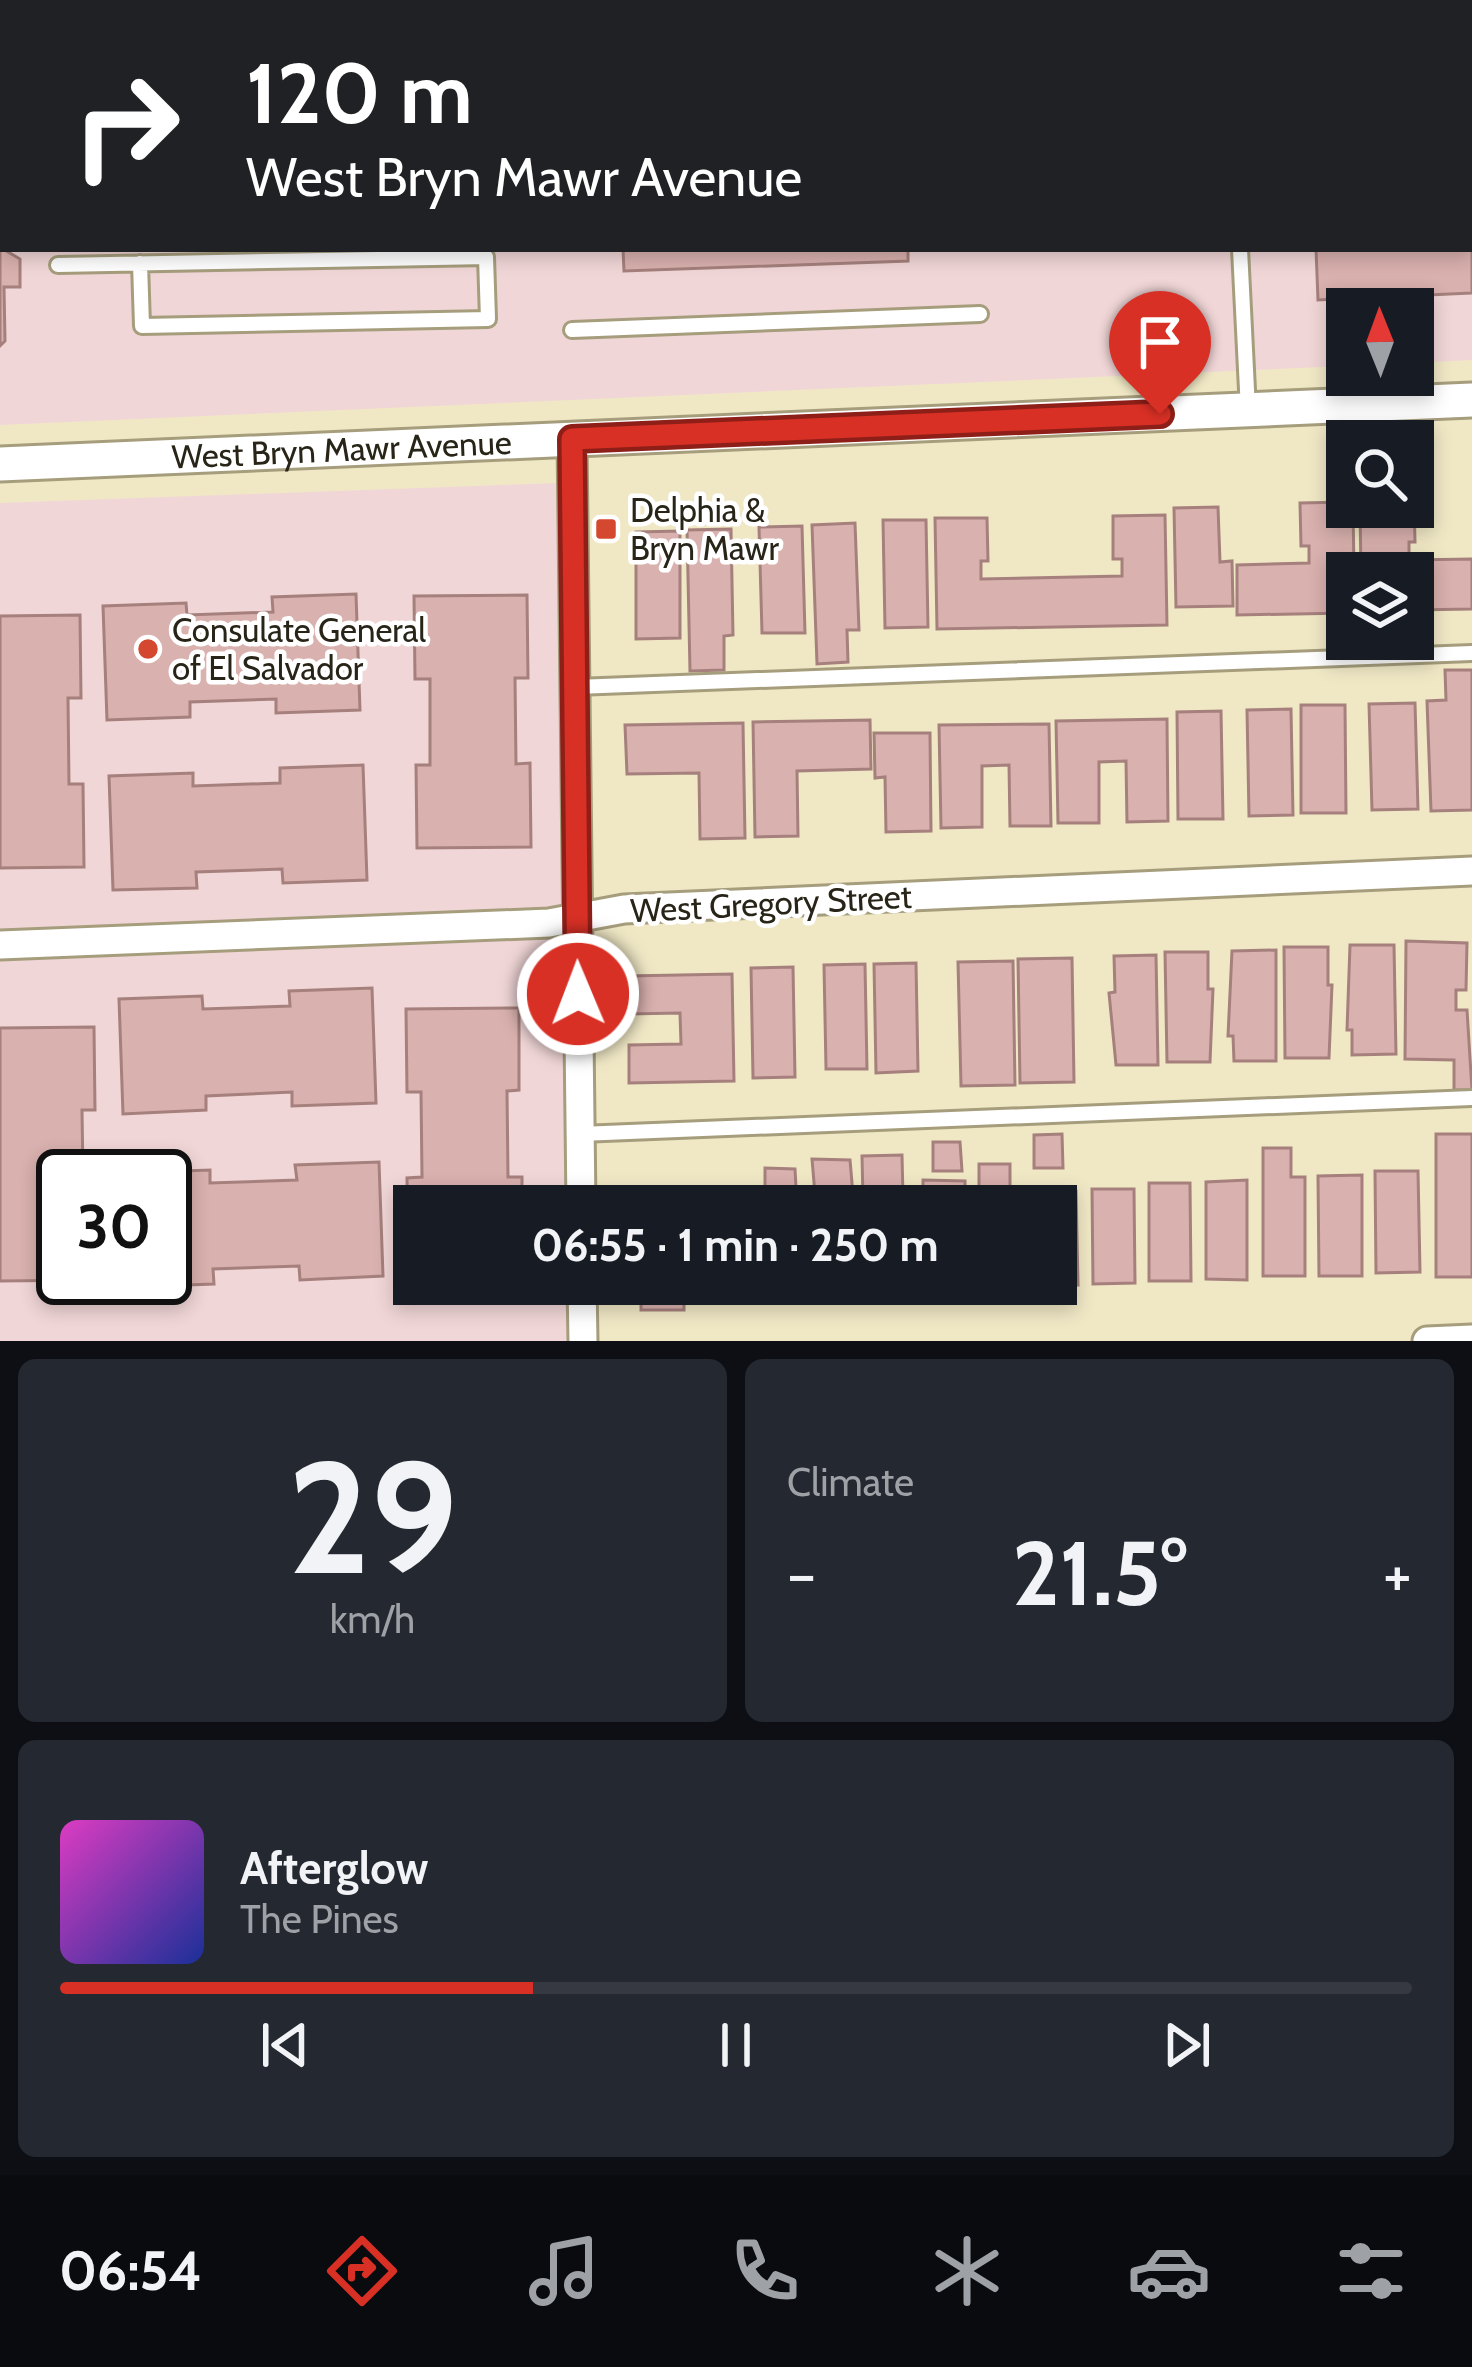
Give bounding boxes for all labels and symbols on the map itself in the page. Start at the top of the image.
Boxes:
north arrow [1326,288,1434,396]
pin [1109,291,1211,414]
street label: West Bryn Mawr Avenue [171,422,512,477]
place label: Delphia & Bryn Mawr [630,490,779,568]
marker: Delphia & Bryn Mawr [593,516,619,542]
place label: Consulate General of El Salvador [172,610,426,688]
marker: Consulate General of El Salvador [135,636,161,662]
street label: West Gregory Street [629,876,913,930]
position arrow [515,931,641,1057]
speed limit sign: 30 [36,1149,192,1305]

